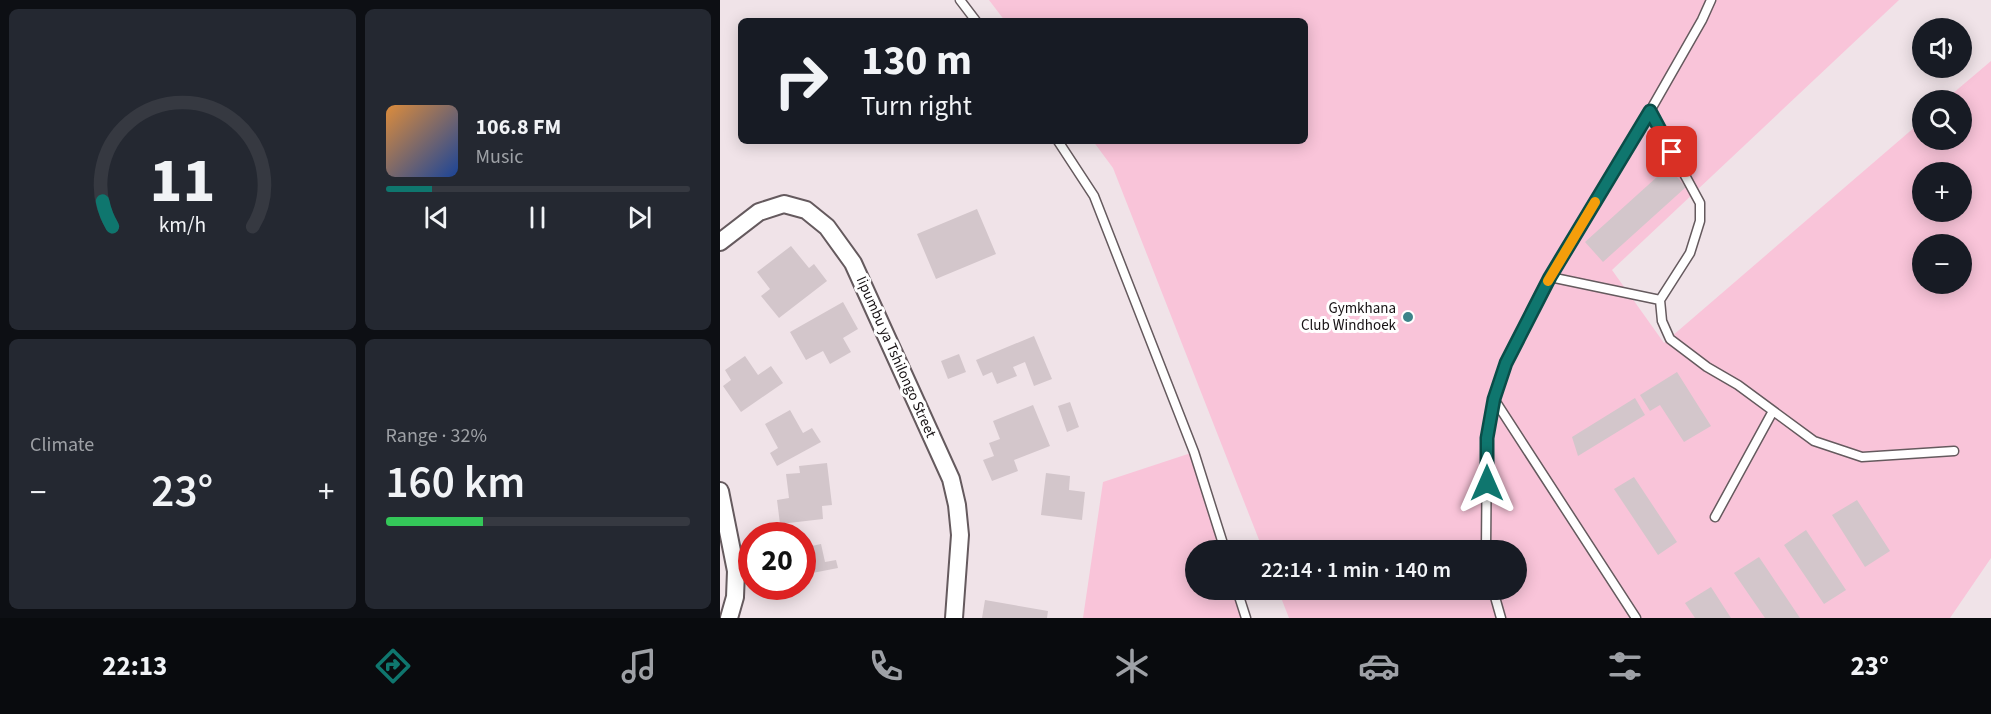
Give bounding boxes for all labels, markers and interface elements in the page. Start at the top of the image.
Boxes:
map controls [1912,18,1972,294]
button: sound [1912,18,1972,78]
text: 130 m [861,31,972,91]
icon: right [762,42,840,120]
text: Turn right [861,87,972,126]
button: search [1912,90,1972,150]
text: 106.8 FM [476,111,561,143]
pin [1646,126,1697,177]
icon: arrive [1655,135,1688,168]
text: 11 [149,137,215,226]
text: Music [476,143,523,171]
button: + [1912,162,1972,222]
icon: previous [420,201,453,234]
icon: pause [521,201,554,234]
icon: next [623,201,656,234]
text: km/h [158,210,206,241]
button: − [1912,234,1972,294]
street label: Iipumbu ya Tshilongo Street [851,273,941,441]
place label: Gymkhana Club Windhoek [1301,298,1397,336]
marker: Gymkhana Club Windhoek [1401,310,1415,324]
text: Range · 32% [386,422,487,450]
text: Climate [30,431,94,459]
text: 160 km [386,451,525,515]
position arrow [1455,451,1519,515]
text: 23° [151,460,213,524]
text: − [30,469,46,516]
text: + [318,469,335,516]
speed limit sign: 20 [738,522,816,600]
text: 22:14 · 1 min · 140 m [1261,554,1451,586]
icon: directions [372,645,414,687]
icon: music [618,645,660,687]
icon: phone [865,645,907,687]
icon: climate [1111,645,1153,687]
icon: car [1358,645,1400,687]
icon: filters [1604,645,1646,687]
text: 22:13 [102,647,167,686]
text: 23° [1850,647,1889,686]

